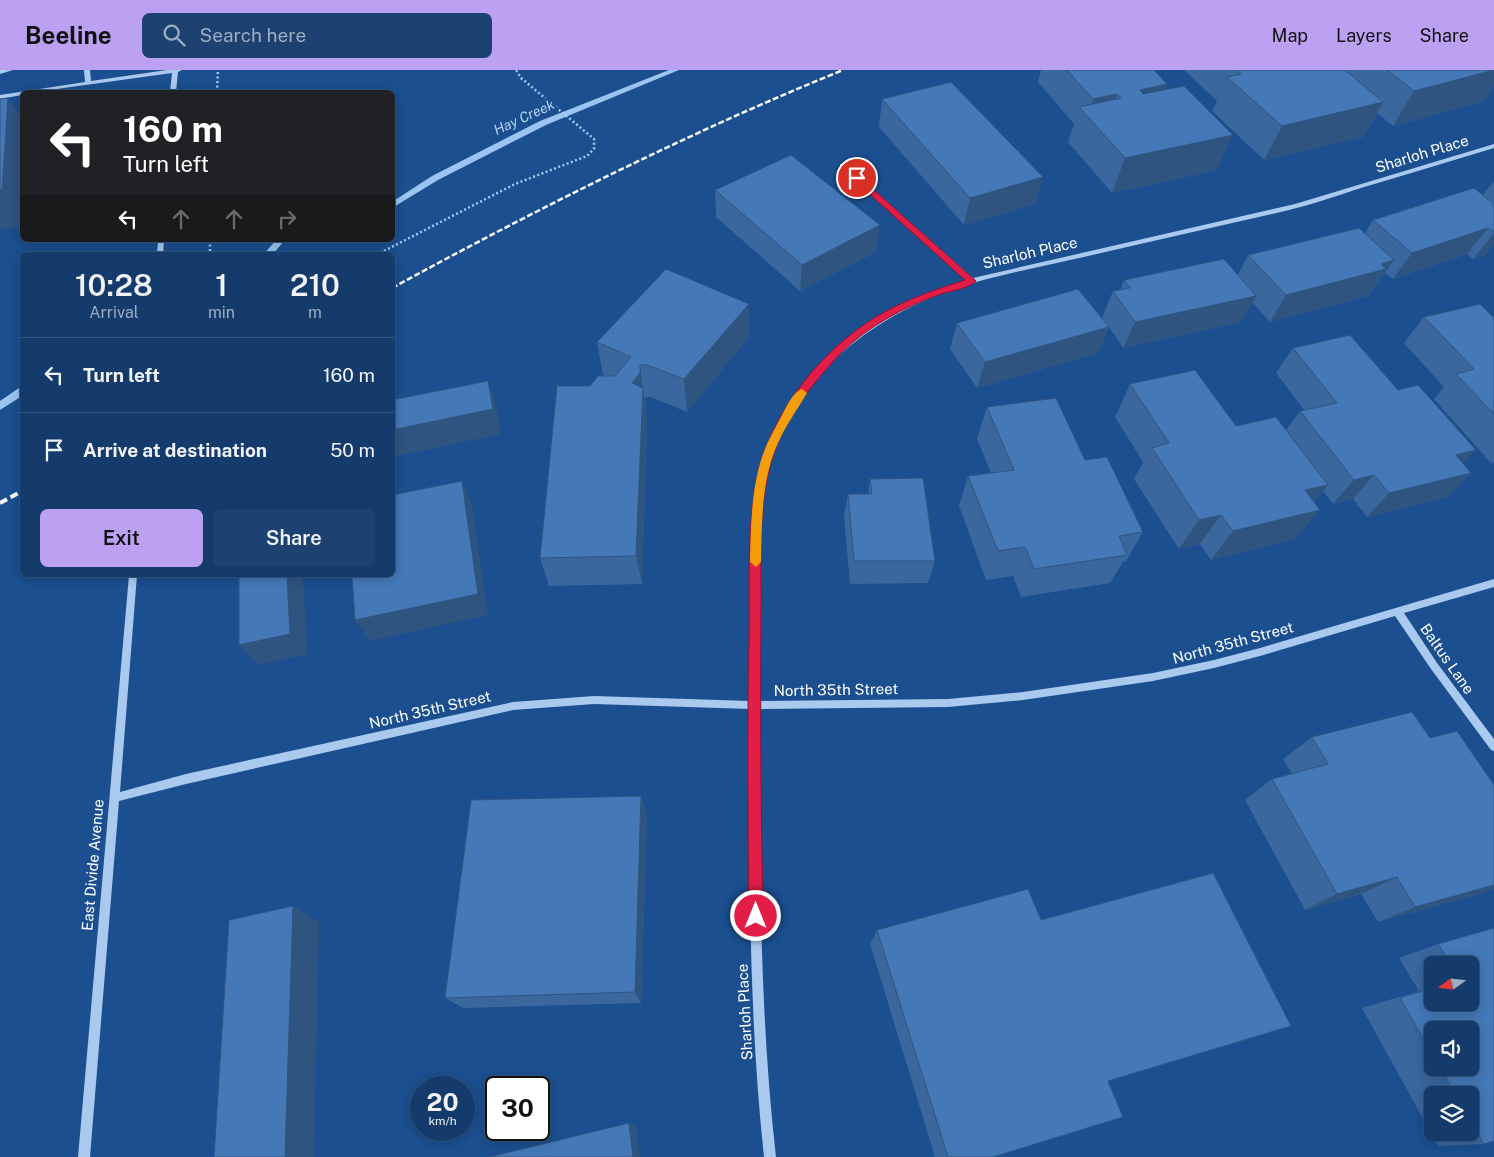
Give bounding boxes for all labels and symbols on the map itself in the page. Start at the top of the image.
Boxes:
water label: Hay Creek [491,96,557,138]
street label: Sharloh Place [1373,131,1471,176]
pin [836,157,878,199]
street label: Sharloh Place [981,233,1079,272]
street label: North 35th Street [1171,618,1295,667]
street label: Baltus Lane [1417,620,1478,697]
street label: North 35th Street [774,680,899,699]
street label: North 35th Street [367,687,493,732]
street label: East Divide Avenue [78,798,107,932]
position arrow [729,889,781,941]
north arrow [1424,956,1479,1011]
street label: Sharloh Place [733,963,756,1061]
speed limit sign: 30 [485,1076,550,1141]

